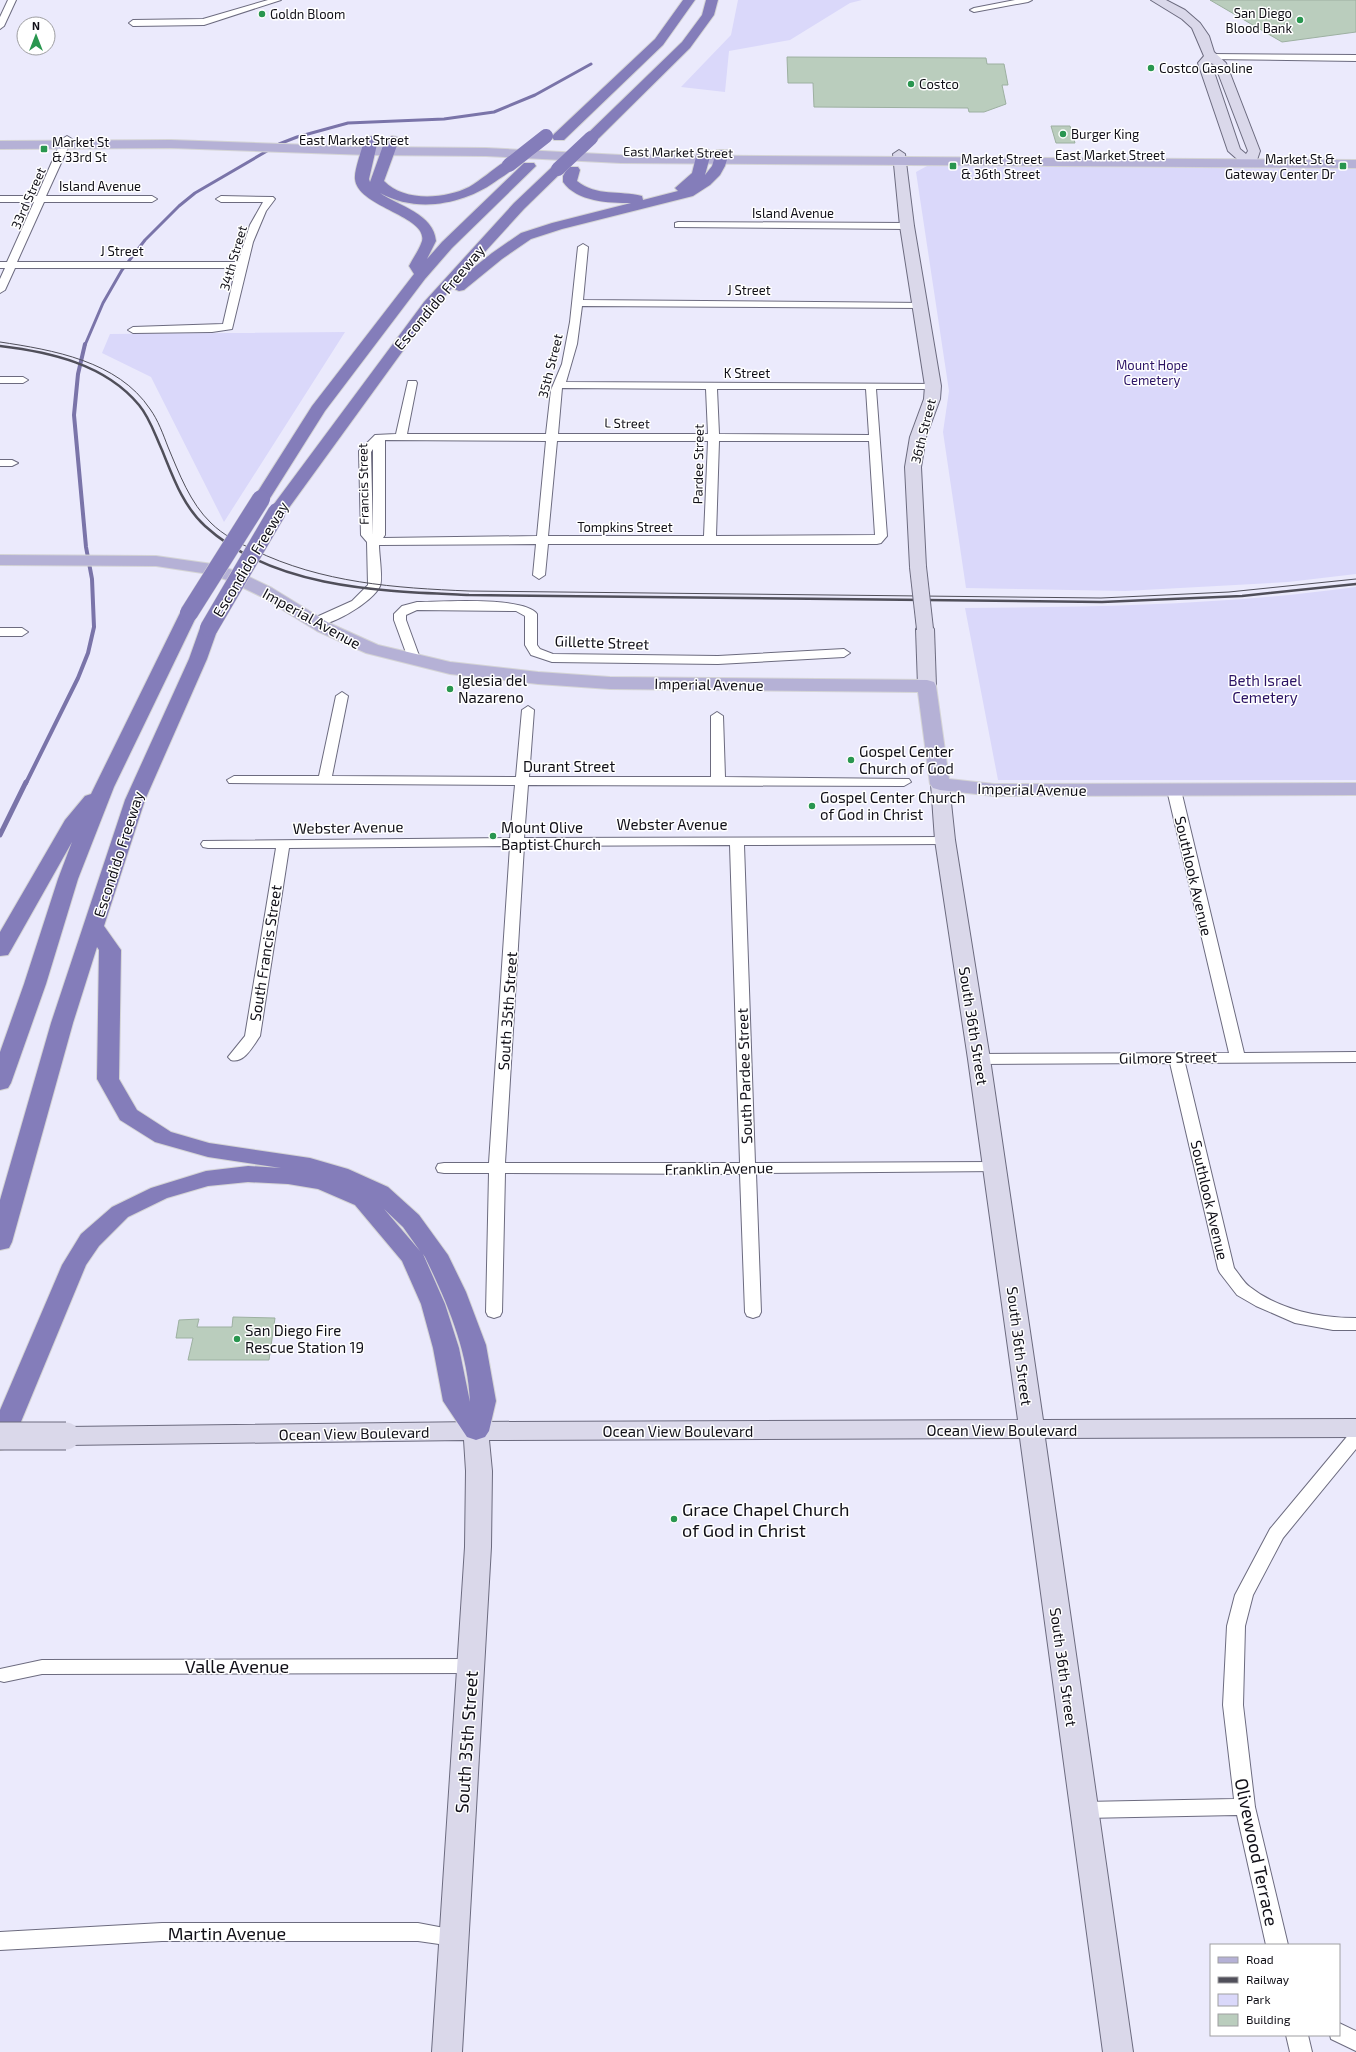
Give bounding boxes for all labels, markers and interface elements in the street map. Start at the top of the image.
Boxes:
place label: San Diego Blood Bank [1226,5,1292,36]
place label: Goldn Bloom [270,6,345,22]
marker: Goldn Bloom [257,9,267,19]
marker: San Diego Blood Bank [1295,15,1305,25]
north arrow [16,16,56,56]
text: N [32,19,40,32]
place label: Costco Gasoline [1159,60,1253,76]
marker: Costco Gasoline [1146,63,1156,73]
place label: Costco [919,76,959,92]
marker: Costco [906,79,916,89]
place label: Burger King [1071,126,1139,142]
marker: Burger King [1058,129,1068,139]
street label: East Market Street [299,132,409,148]
place label: Market St & 33rd St [52,134,109,165]
street label: East Market Street [623,143,733,161]
marker: Market St & 33rd St [39,144,49,154]
street label: East Market Street [1055,147,1165,163]
place label: Market Street & 36th Street [961,151,1042,182]
place label: Market St & Gateway Center Dr [1225,151,1335,182]
marker: Market Street & 36th Street [948,161,958,171]
marker: Market St & Gateway Center Dr [1338,161,1348,171]
street label: 33rd Street [7,165,49,231]
street label: Island Avenue [59,178,141,194]
street label: Island Avenue [752,205,834,221]
street label: 34th Street [216,224,250,292]
street label: Escondido Freeway [390,241,488,353]
street label: J Street [100,243,144,259]
street label: J Street [727,282,771,298]
street label: 35th Street [534,332,566,400]
park label: Mount Hope Cemetery [1116,357,1188,388]
street label: K Street [724,365,770,381]
street label: 36th Street [907,397,939,465]
street label: L Street [604,415,650,431]
street label: Pardee Street [689,424,707,504]
street label: Francis Street [354,443,372,525]
street label: Escondido Freeway [208,498,292,620]
street label: Tompkins Street [577,519,673,535]
street label: Imperial Avenue [260,584,364,652]
street label: Gillette Street [554,631,650,653]
place label: Iglesia del Nazareno [458,671,527,706]
park label: Beth Israel Cemetery [1228,671,1302,706]
street label: Imperial Avenue [654,674,764,694]
marker: Iglesia del Nazareno [445,684,455,694]
place label: Gospel Center Church of God [859,742,954,777]
marker: Gospel Center Church of God [846,755,856,765]
street label: Durant Street [523,757,615,775]
street label: Imperial Avenue [977,779,1087,799]
place label: Gospel Center Church of God in Christ [820,788,966,823]
street label: Escondido Freeway [89,789,147,919]
marker: Gospel Center Church of God in Christ [807,801,817,811]
street label: Southlook Avenue [1171,814,1217,938]
street label: Webster Avenue [617,815,727,833]
street label: Webster Avenue [292,817,404,837]
place label: Mount Olive Baptist Church [501,818,601,853]
marker: Mount Olive Baptist Church [488,831,498,841]
street label: South Francis Street [245,883,285,1022]
street label: South 35th Street [494,951,520,1071]
street label: South 36th Street [956,966,992,1087]
street label: South Pardee Street [733,1008,755,1144]
street label: Gilmore Street [1119,1047,1218,1067]
street label: Southlook Avenue [1187,1138,1233,1262]
street label: Franklin Avenue [665,1158,773,1178]
street label: South 36th Street [1004,1286,1036,1407]
place label: San Diego Fire Rescue Station 19 [245,1321,364,1356]
marker: San Diego Fire Rescue Station 19 [232,1334,242,1344]
street label: Ocean View Boulevard [927,1421,1077,1439]
street label: Ocean View Boulevard [603,1422,753,1440]
street label: Ocean View Boulevard [278,1423,430,1443]
place label: Grace Chapel Church of God in Christ [682,1498,850,1541]
marker: Grace Chapel Church of God in Christ [669,1514,679,1524]
street label: South 36th Street [1047,1607,1081,1728]
street label: Valle Avenue [185,1655,289,1677]
street label: South 35th Street [450,1670,482,1814]
street label: Olivewood Terrace [1231,1776,1283,1928]
street label: Martin Avenue [168,1922,286,1944]
legend [1210,1944,1340,2036]
text: Road [1246,1952,1274,1966]
text: Railway [1246,1972,1290,1986]
text: Park [1246,1992,1271,2006]
text: Building [1246,2012,1291,2026]

